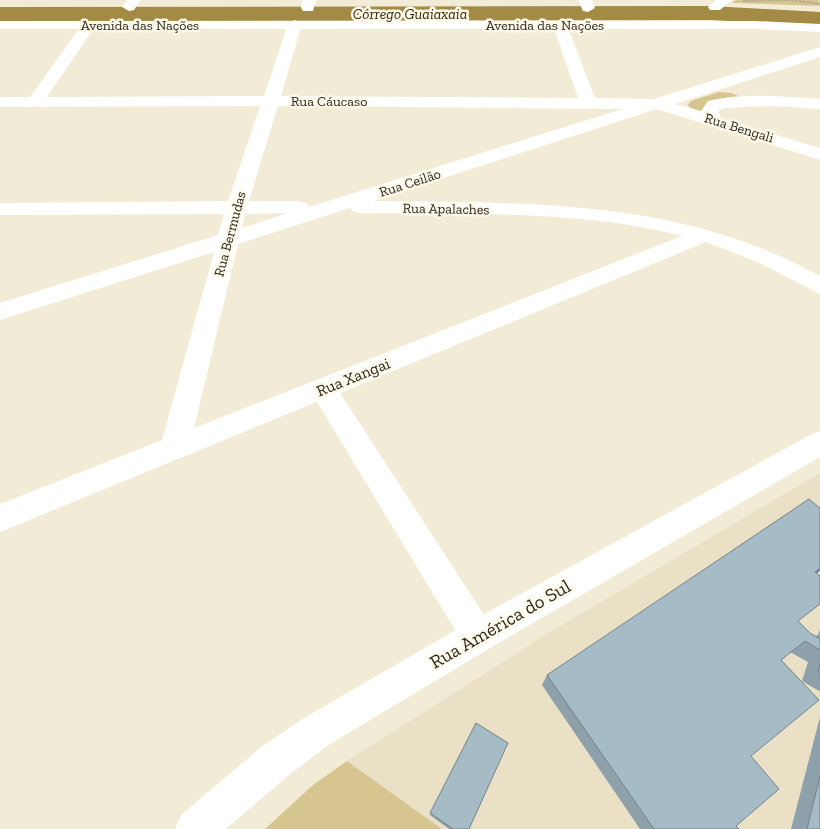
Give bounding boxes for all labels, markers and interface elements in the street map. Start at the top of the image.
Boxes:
water label: Córrego Guaiaxaia [353,5,467,23]
street label: Avenida das Nações [81,17,199,34]
street label: Avenida das Nações [486,17,604,34]
street label: Rua Cáucaso [291,93,367,110]
street label: Rua Bengali [702,109,776,147]
street label: Rua Ceilão [377,165,443,201]
street label: Rua Bermudas [210,189,250,279]
street label: Rua Apalaches [402,200,490,218]
street label: Rua Xangai [313,353,393,400]
street label: Rua América do Sul [425,574,575,674]

